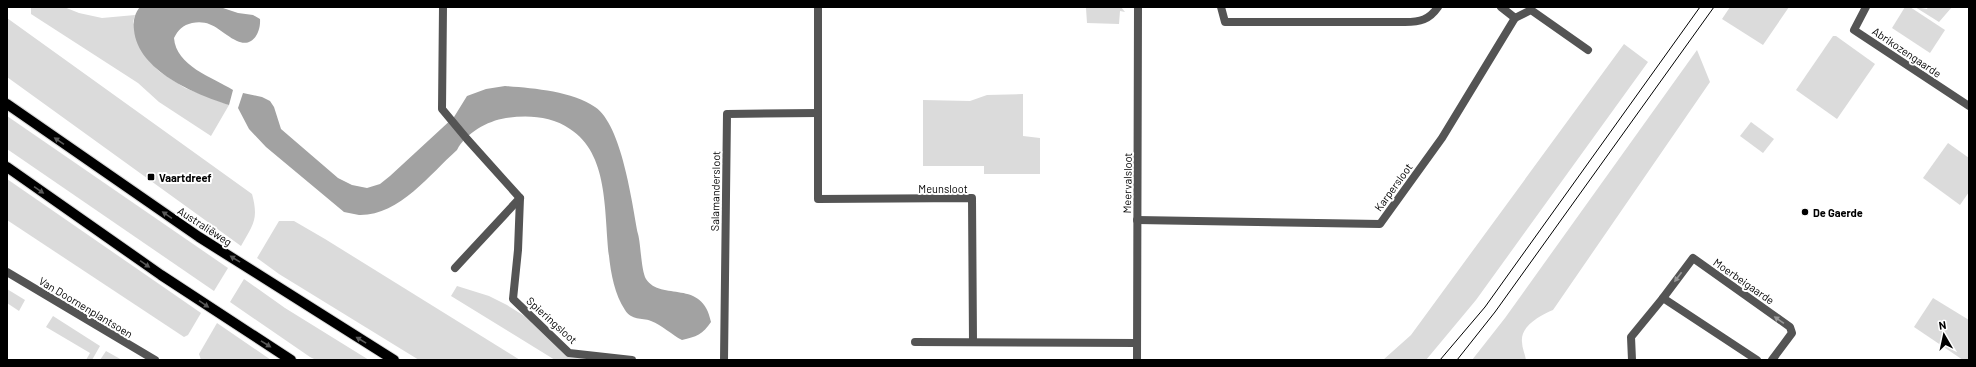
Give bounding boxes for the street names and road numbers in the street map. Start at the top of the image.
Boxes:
street label: Abrikozengaarde [1870,24,1944,80]
street label: Salamandersloot [708,151,722,231]
street label: Meervalsloot [1120,152,1134,214]
street label: Karpersloot [1371,161,1415,213]
street label: Meunsloot [918,182,968,195]
street label: Australiëweg [175,204,235,248]
street label: Moerbeigaarde [1711,255,1777,307]
street label: Van Doornenplantsoen [37,274,135,340]
street label: Spieringsloot [524,294,580,346]

